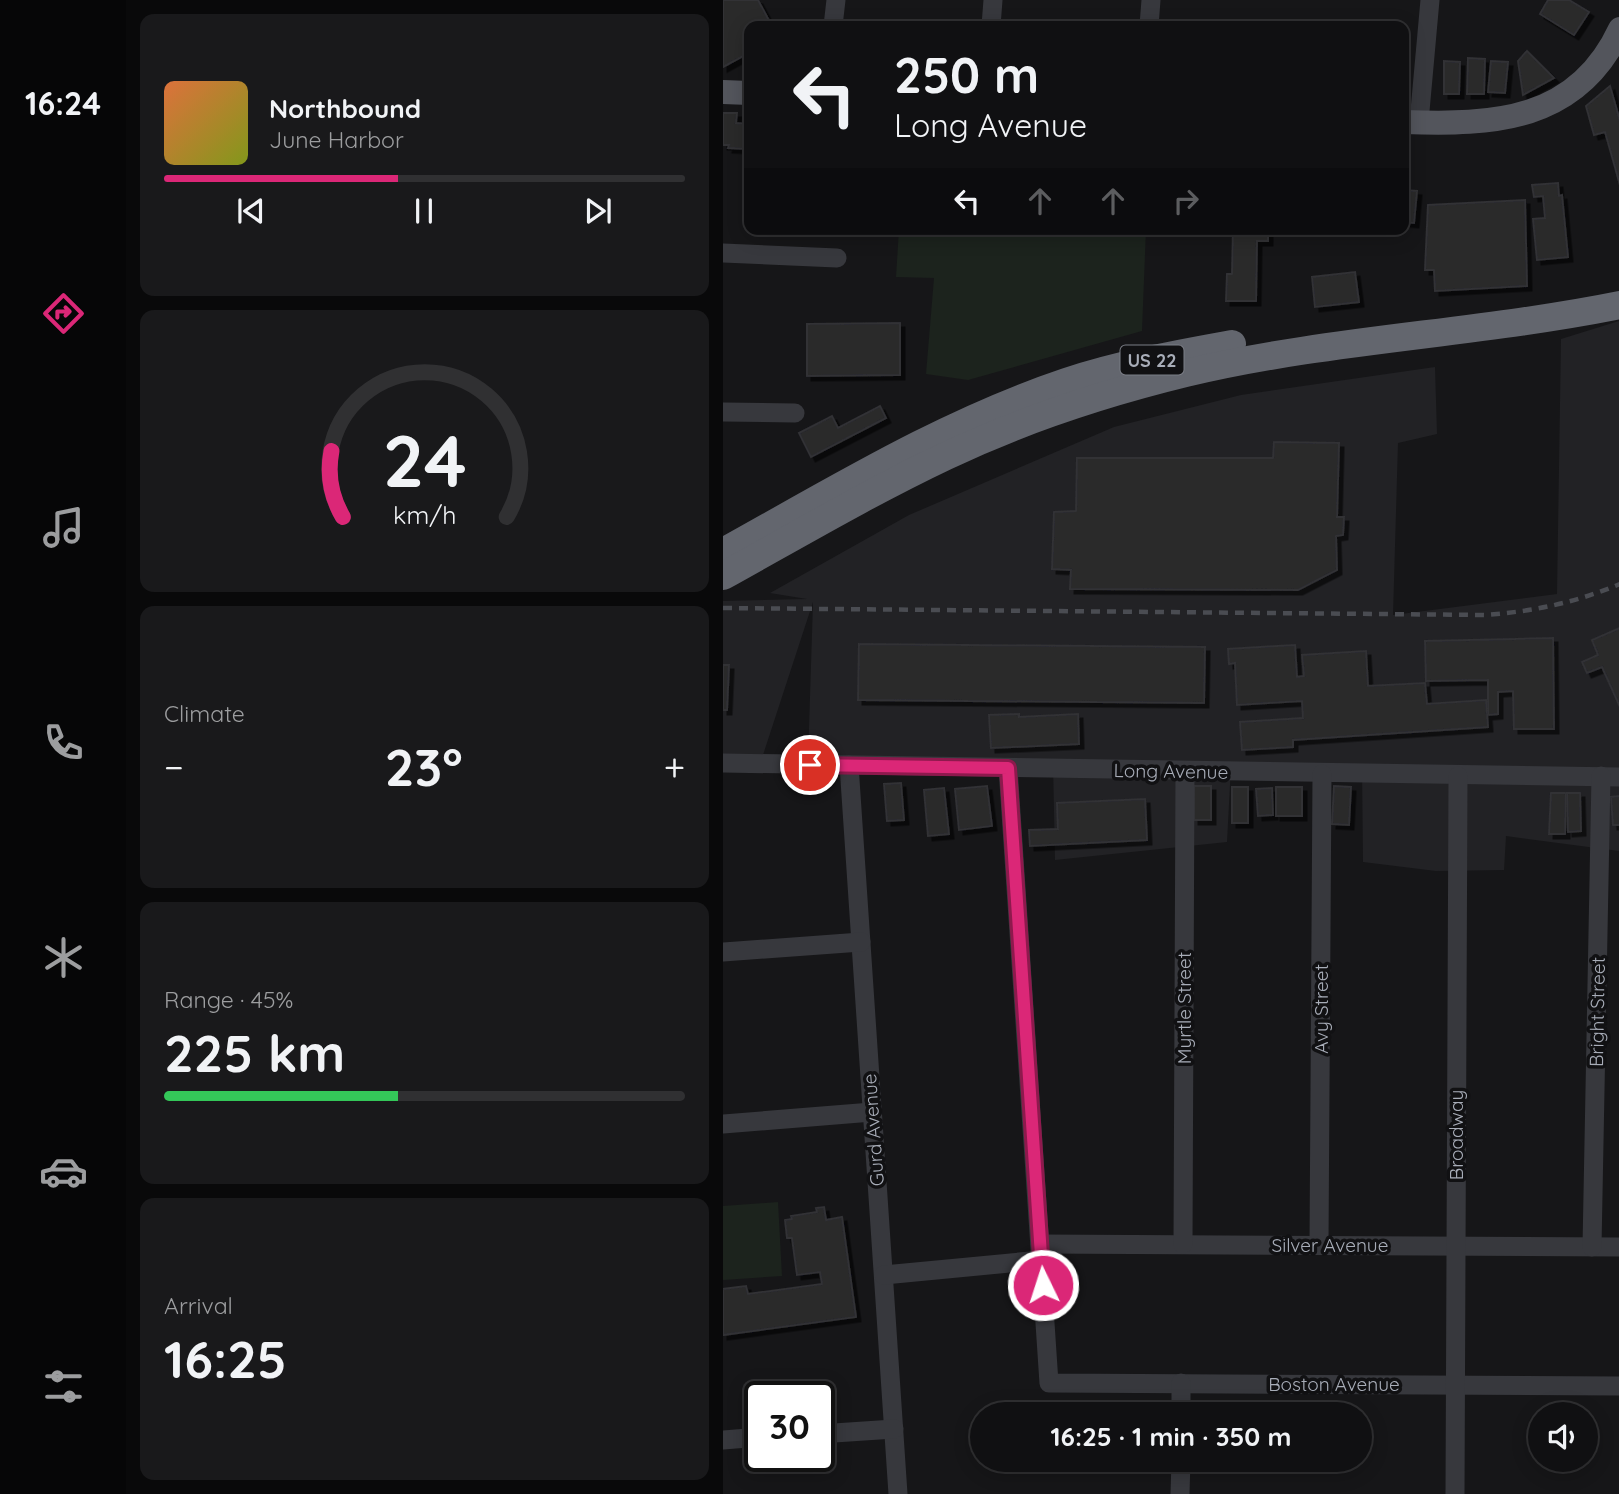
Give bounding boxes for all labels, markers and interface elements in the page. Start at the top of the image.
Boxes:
text: 250 m [894,44,1039,105]
icon: left [779,49,870,140]
text: 16:24 [25,83,101,123]
text: Northbound [269,92,421,125]
text: Long Avenue [894,105,1087,145]
text: June Harbor [269,125,404,154]
icon: left [948,182,986,220]
icon: ahead [1021,182,1059,220]
icon: ahead [1094,182,1132,220]
icon: right [1167,182,1205,220]
icon: previous [232,192,270,230]
icon: pause [405,192,443,230]
icon: next [579,192,617,230]
icon: directions [39,289,88,338]
road number: US 22 [1121,346,1183,374]
text: 24 [382,414,467,505]
text: km/h [393,499,456,530]
icon: music [39,503,88,552]
text: Climate [164,699,245,728]
icon: phone [39,718,88,767]
text: 23° [385,734,463,799]
pin [780,735,840,795]
text: − [164,743,184,791]
text: + [664,743,685,791]
icon: arrive [791,746,829,784]
street label: Long Avenue [1114,758,1228,784]
icon: climate [39,933,88,982]
street label: Myrtle Street [1172,952,1196,1064]
street label: Bright Street [1584,957,1610,1067]
street label: Avy Street [1309,964,1333,1054]
text: Range · 45% [164,985,293,1014]
text: 225 km [164,1020,345,1085]
street label: Gurd Avenue [857,1073,889,1187]
street label: Broadway [1444,1090,1468,1180]
icon: car [39,1147,88,1196]
street label: Silver Avenue [1272,1233,1388,1257]
position arrow [1006,1248,1080,1322]
text: Arrival [164,1291,233,1320]
text: 16:25 [164,1326,287,1391]
icon: filters [39,1362,88,1411]
street label: Boston Avenue [1268,1372,1400,1396]
speed limit sign: 30 [744,1381,835,1472]
map controls [1528,1402,1598,1472]
button: sound [1528,1402,1598,1472]
text: 16:25 · 1 min · 350 m [1050,1420,1292,1453]

